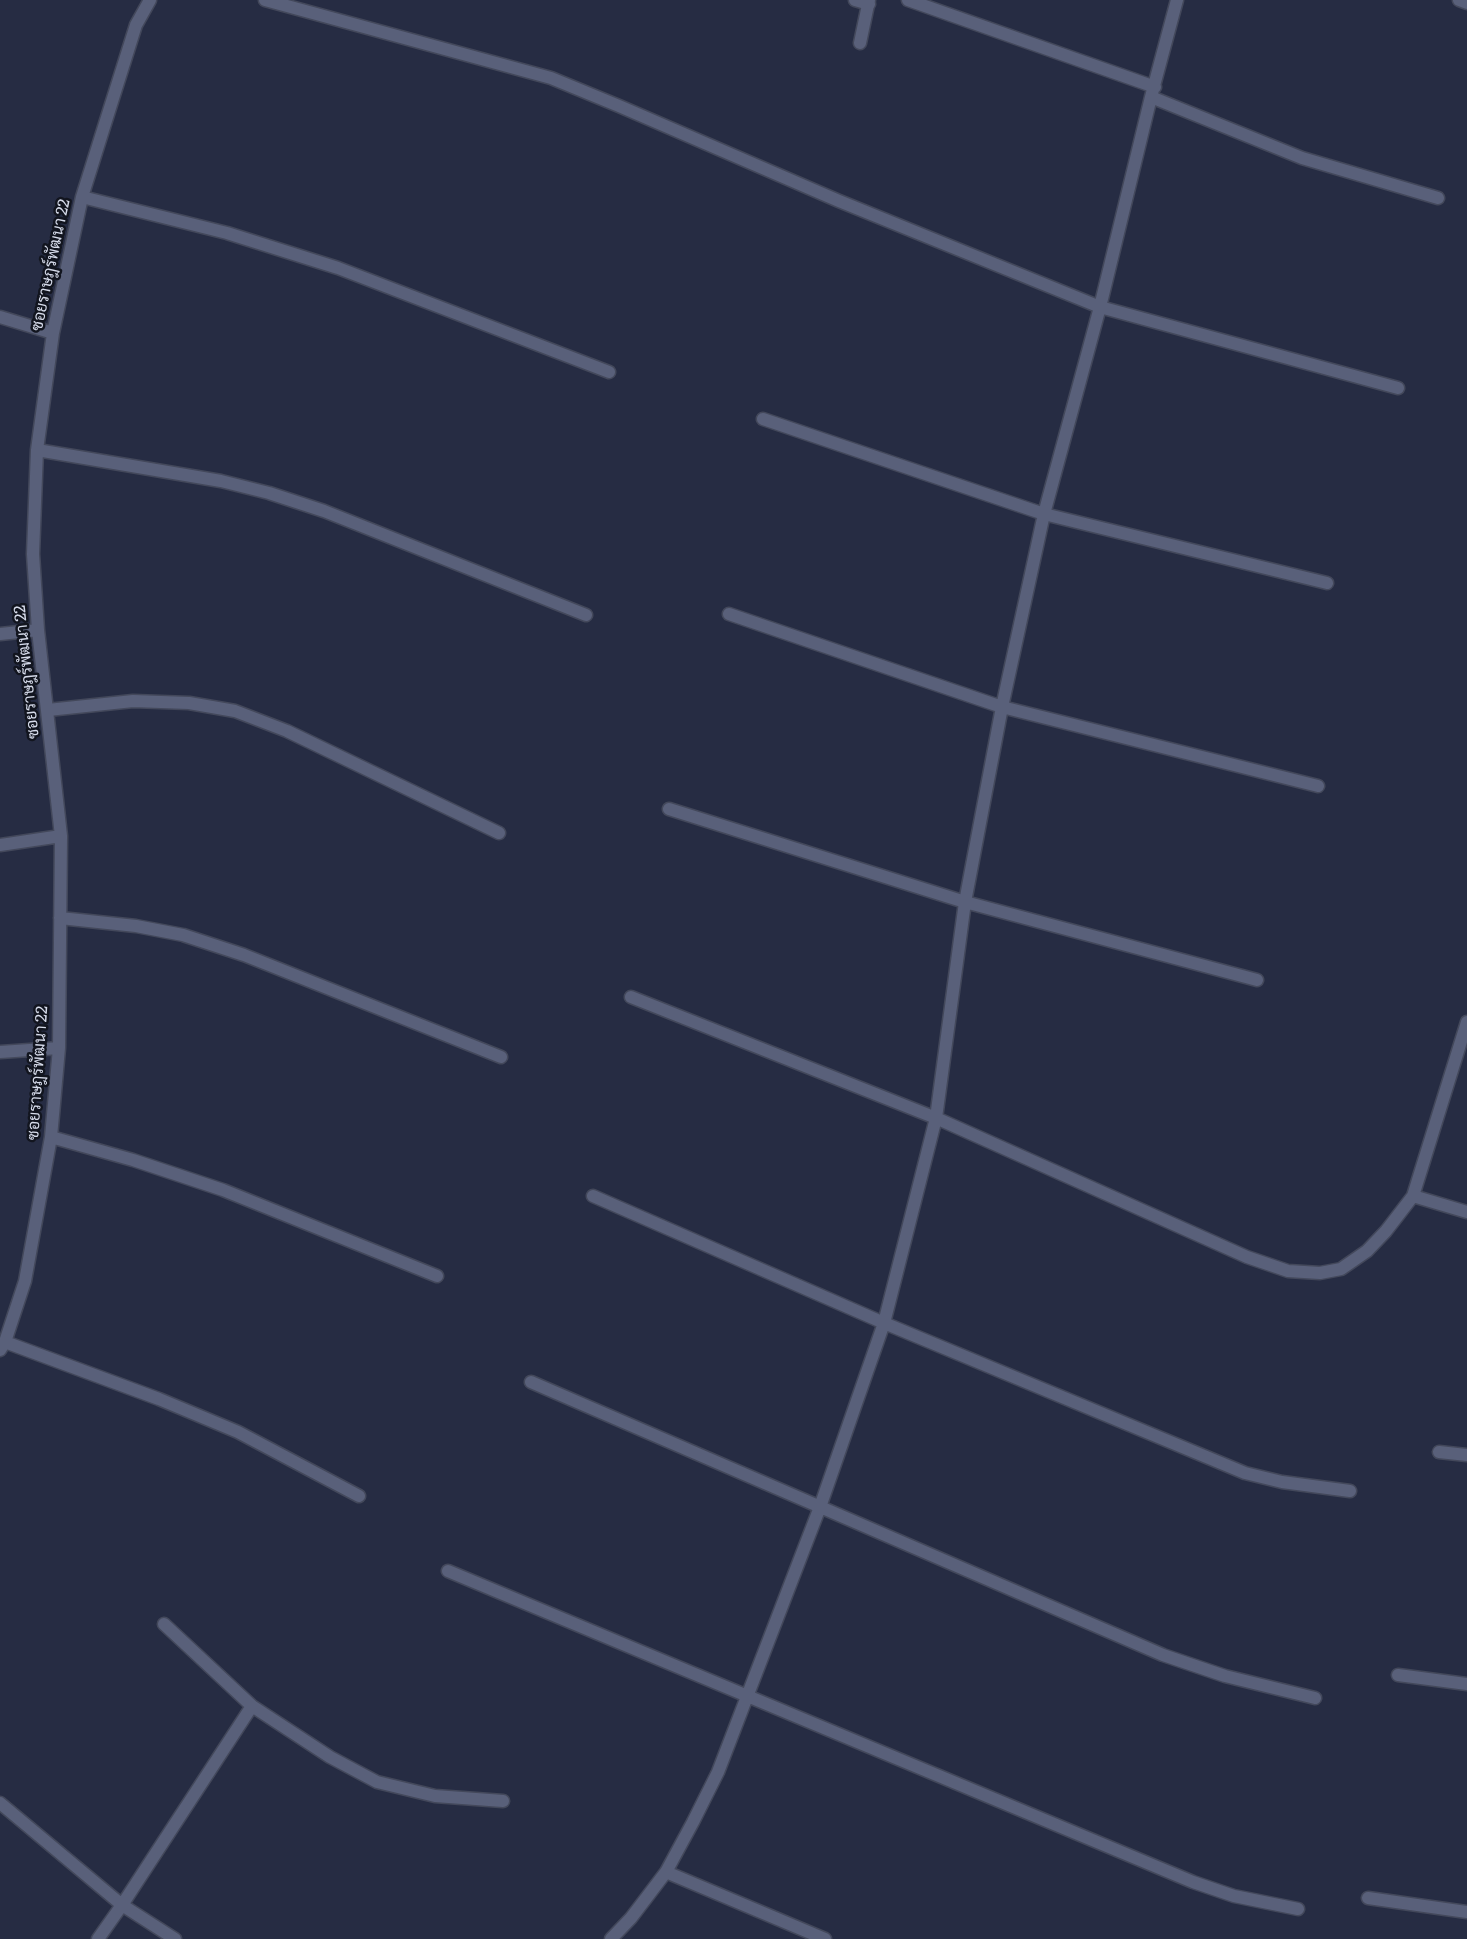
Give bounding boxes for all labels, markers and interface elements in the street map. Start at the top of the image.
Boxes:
street label: ซอยราษฎร์พัฒนา 22 [28,197,74,333]
street label: ซอยราษฎร์พัฒนา 22 [10,604,44,740]
street label: ซอยราษฎร์พัฒนา 22 [24,1005,52,1141]

